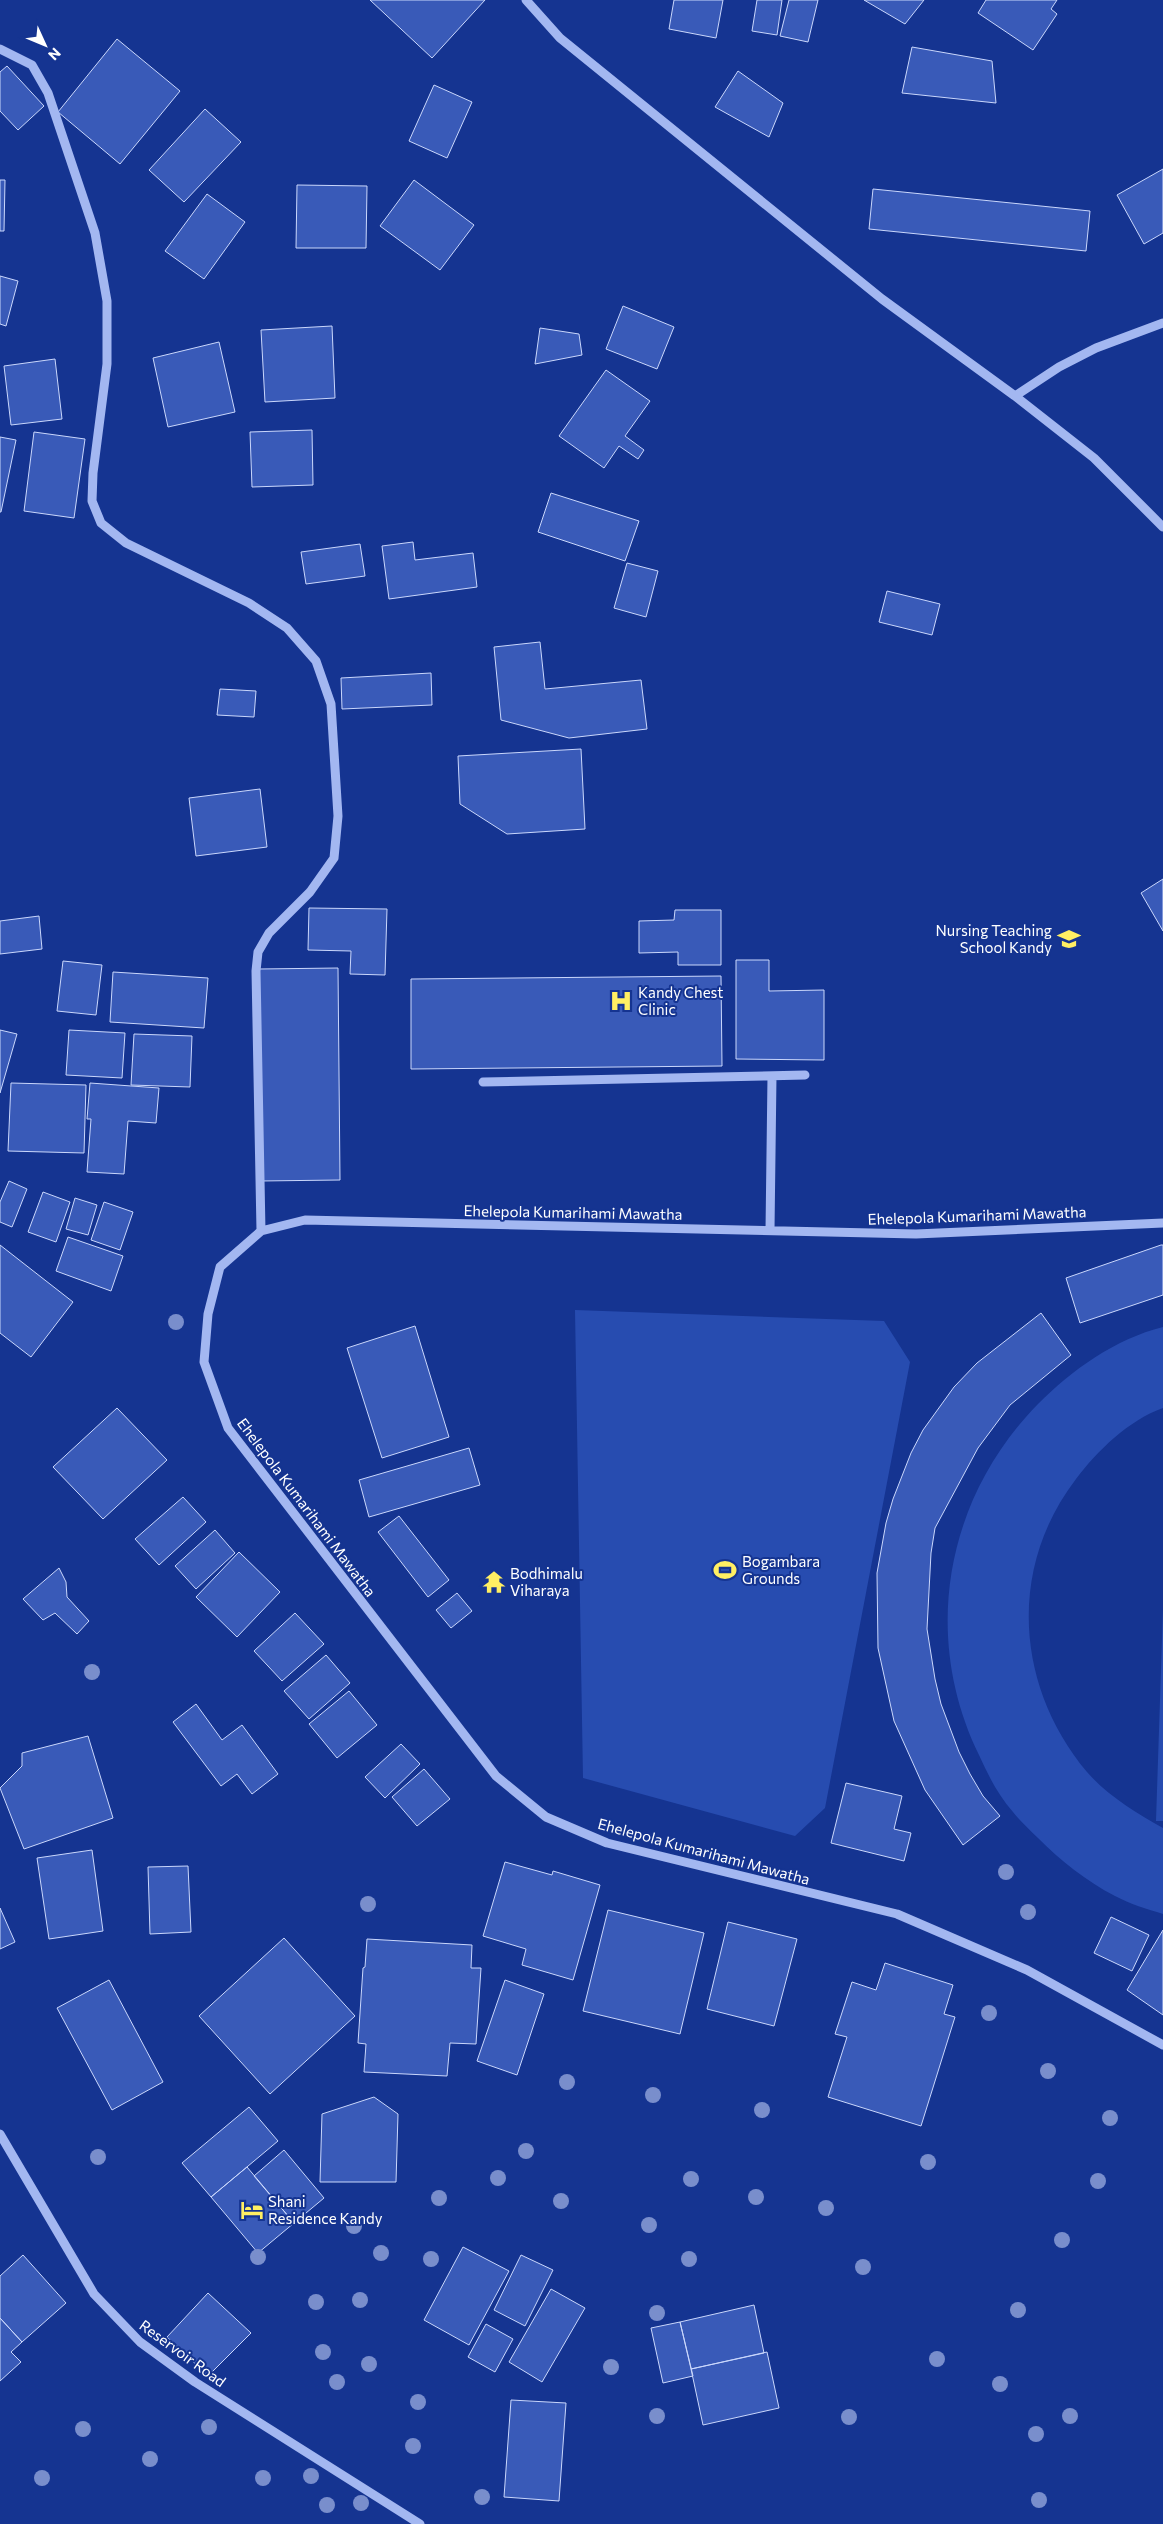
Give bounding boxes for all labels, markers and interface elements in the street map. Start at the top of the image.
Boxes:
north arrow [20,20,70,70]
text: N [45,45,64,64]
place label: Nursing Teaching School Kandy [935,921,1052,956]
school or university icon: Nursing Teaching School Kandy [1056,926,1082,952]
place label: Kandy Chest Clinic [638,983,724,1018]
hospital icon: Kandy Chest Clinic [608,988,634,1014]
street label: Ehelepola Kumarihami Mawatha [463,1201,683,1223]
street label: Ehelepola Kumarihami Mawatha [867,1202,1087,1228]
street label: Ehelepola Kumarihami Mawatha [234,1414,380,1600]
place label: Bogambara Grounds [742,1552,820,1587]
sports icon: Bogambara Grounds [712,1557,738,1583]
place label: Bodhimalu Viharaya [510,1564,583,1599]
temple icon: Bodhimalu Viharaya [481,1569,507,1595]
street label: Ehelepola Kumarihami Mawatha [596,1814,812,1888]
place label: Shani Residence Kandy [268,2192,383,2227]
hotel icon: Shani Residence Kandy [239,2197,265,2223]
street label: Reservoir Road [136,2316,230,2390]

